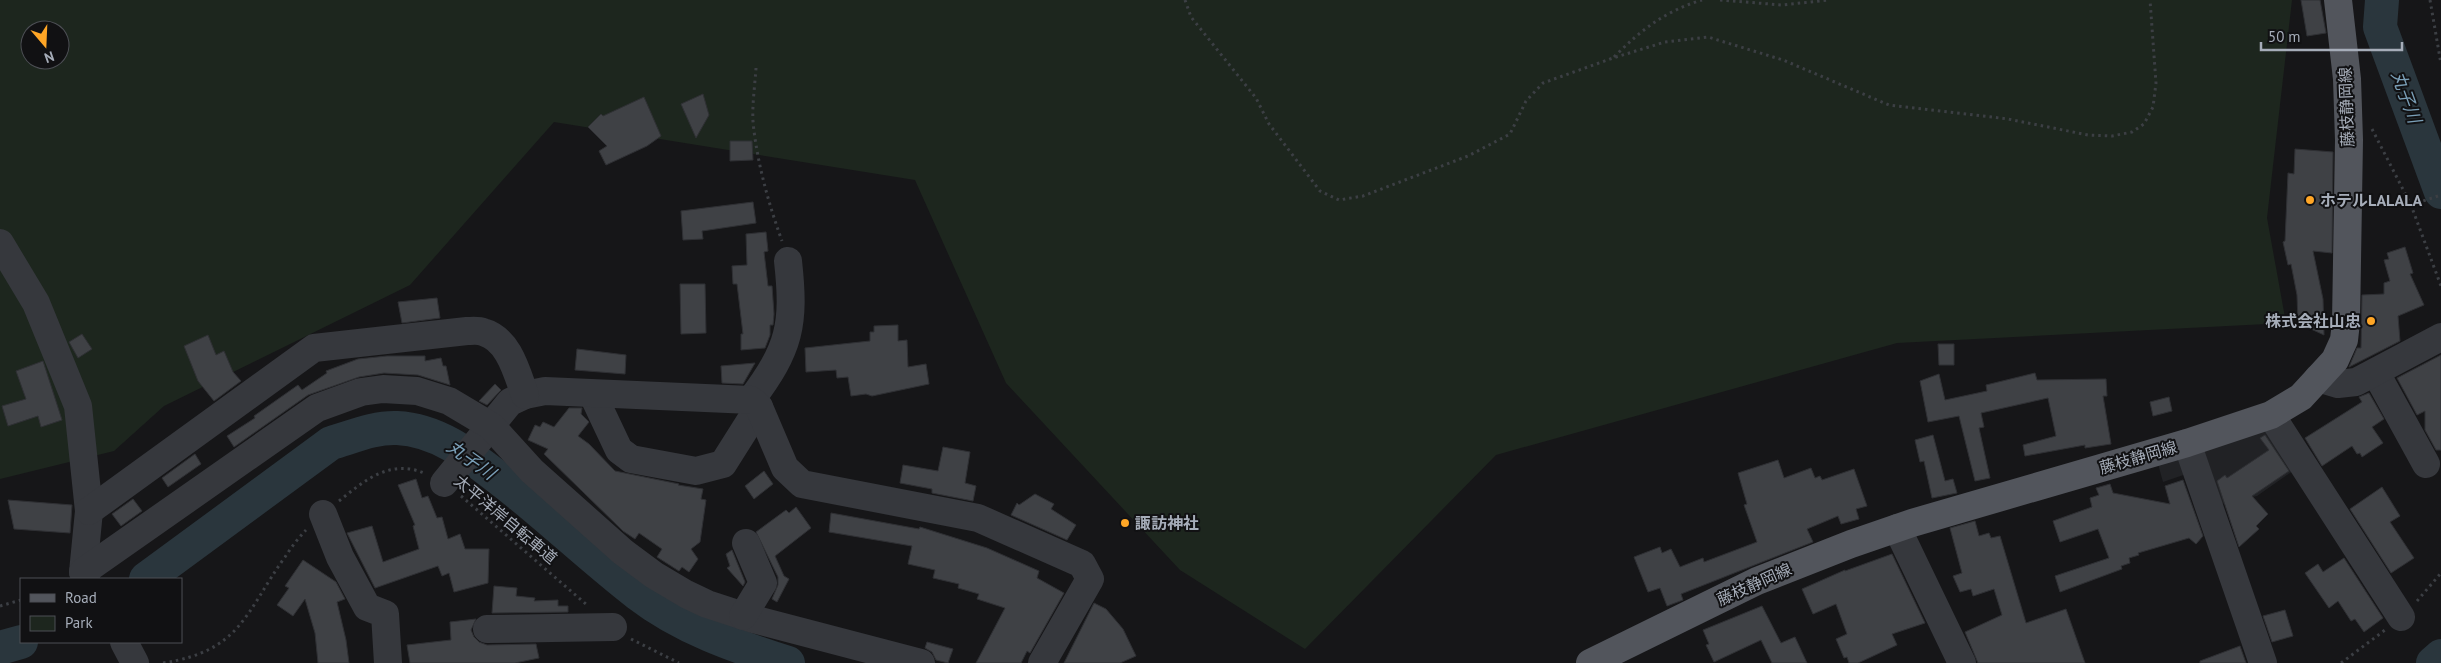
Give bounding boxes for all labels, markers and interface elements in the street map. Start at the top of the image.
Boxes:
north arrow [20,20,70,70]
scale bar [2261,20,2402,52]
text: 50 m [2268,27,2301,46]
text: N [42,47,57,67]
street label: 藤枝静岡線 [2335,67,2357,147]
water label: 丸子川 [2386,68,2427,128]
place label: ホテルLALALA [2320,190,2423,210]
marker: ホテルLALALA [2304,194,2316,206]
place label: 株式会社山忠 [2265,311,2361,331]
marker: 株式会社山忠 [2365,315,2377,327]
water label: 丸子川 [443,435,502,486]
street label: 藤枝静岡線 [2097,436,2179,478]
street label: 太平洋岸自転車道 [451,470,561,568]
place label: 諏訪神社 [1135,513,1199,533]
marker: 諏訪神社 [1119,517,1131,529]
street label: 藤枝静岡線 [1713,559,1795,609]
legend [20,578,182,643]
text: Road [65,588,97,607]
text: Park [65,613,93,632]

